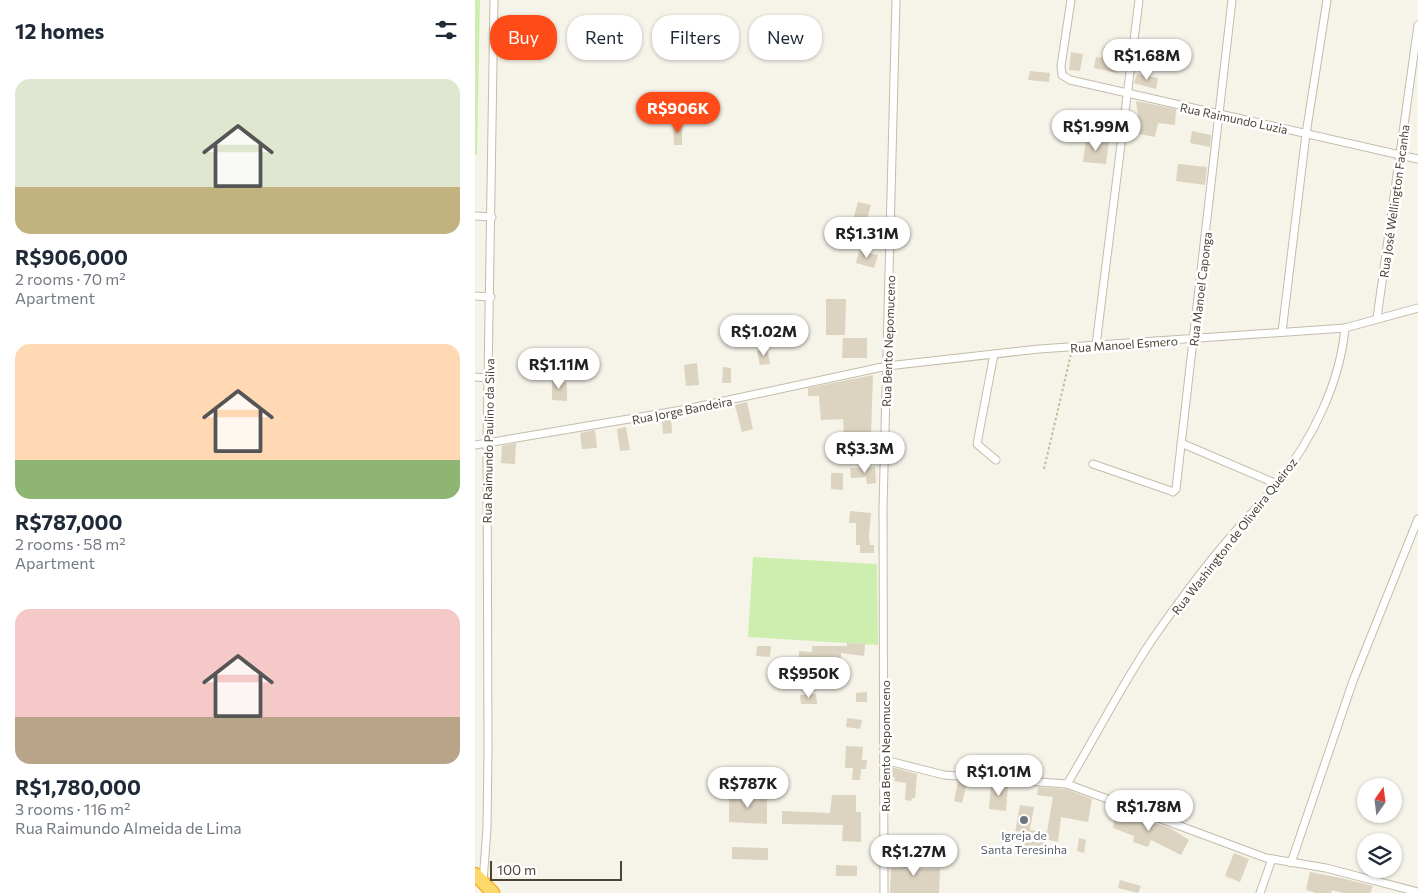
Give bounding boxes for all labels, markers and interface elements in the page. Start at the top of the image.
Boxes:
chip: Buy [490,15,557,60]
chip: Rent [567,15,642,60]
chip: Filters [652,15,739,60]
chip: New [749,15,822,60]
icon: filters [432,16,460,44]
text: 12 homes [15,18,104,43]
pin: R$1.68M [1101,38,1193,81]
text: R$1.68M [1114,45,1180,64]
pin: R$906K [637,92,719,134]
text: R$906K [647,98,709,117]
street label: Rua Raimundo Luzia [1179,100,1289,136]
pin: R$1.99M [1050,110,1142,152]
icon: home [193,111,283,201]
text: R$1.99M [1063,116,1129,135]
street label: Rua José Wellington Facanha [1376,124,1413,279]
pin: R$1.31M [821,216,913,259]
text: R$1.31M [835,223,899,242]
street label: Rua Manoel Caponga [1186,231,1214,347]
text: R$906,000 [15,244,128,269]
text: 2 rooms · 70 m² [15,269,126,288]
street label: Rua Bento Nepomuceno [879,275,897,407]
text: Apartment [15,288,95,307]
pin: R$1.02M [718,314,810,357]
text: R$1.02M [731,321,797,340]
street label: Rua Manoel Esmero [1070,333,1178,355]
pin: R$1.11M [513,348,605,390]
text: R$1.11M [529,354,589,373]
street label: Rua Raimundo Paulino da Silva [480,358,496,524]
icon: home [193,376,283,466]
street label: Rua Jorge Bandeira [631,393,734,428]
pin: R$3.3M [824,432,906,474]
text: R$3.3M [836,438,894,457]
street label: Rua Washington de Oliveira Queiroz [1169,455,1300,617]
text: R$787,000 [15,509,123,534]
text: 2 rooms · 58 m² [15,534,126,553]
text: Apartment [15,553,95,572]
icon: home [193,641,283,731]
pin: R$950K [768,656,850,699]
text: R$950K [778,663,840,682]
street label: Rua Bento Nepomuceno [878,680,892,812]
pin: R$1.01M [953,754,1045,797]
text: R$1.01M [967,761,1031,780]
pin: R$787K [707,766,789,809]
text: R$787K [719,773,777,792]
text: R$1,780,000 [15,774,141,799]
north arrow [1357,778,1403,822]
map controls [1357,778,1402,878]
pin: R$1.78M [1103,790,1195,832]
text: R$1.78M [1116,796,1182,815]
text: 3 rooms · 116 m² [15,799,130,818]
marker: Igreja de Santa Teresinha [1018,814,1030,826]
text: Rua Raimundo Almeida de Lima [15,818,242,837]
place label: Igreja de Santa Teresinha [981,828,1067,856]
button: layers [1357,833,1402,878]
pin: R$1.27M [868,834,960,877]
text: R$1.27M [882,841,946,860]
scale bar [490,858,623,881]
text: 100 m [497,861,536,878]

